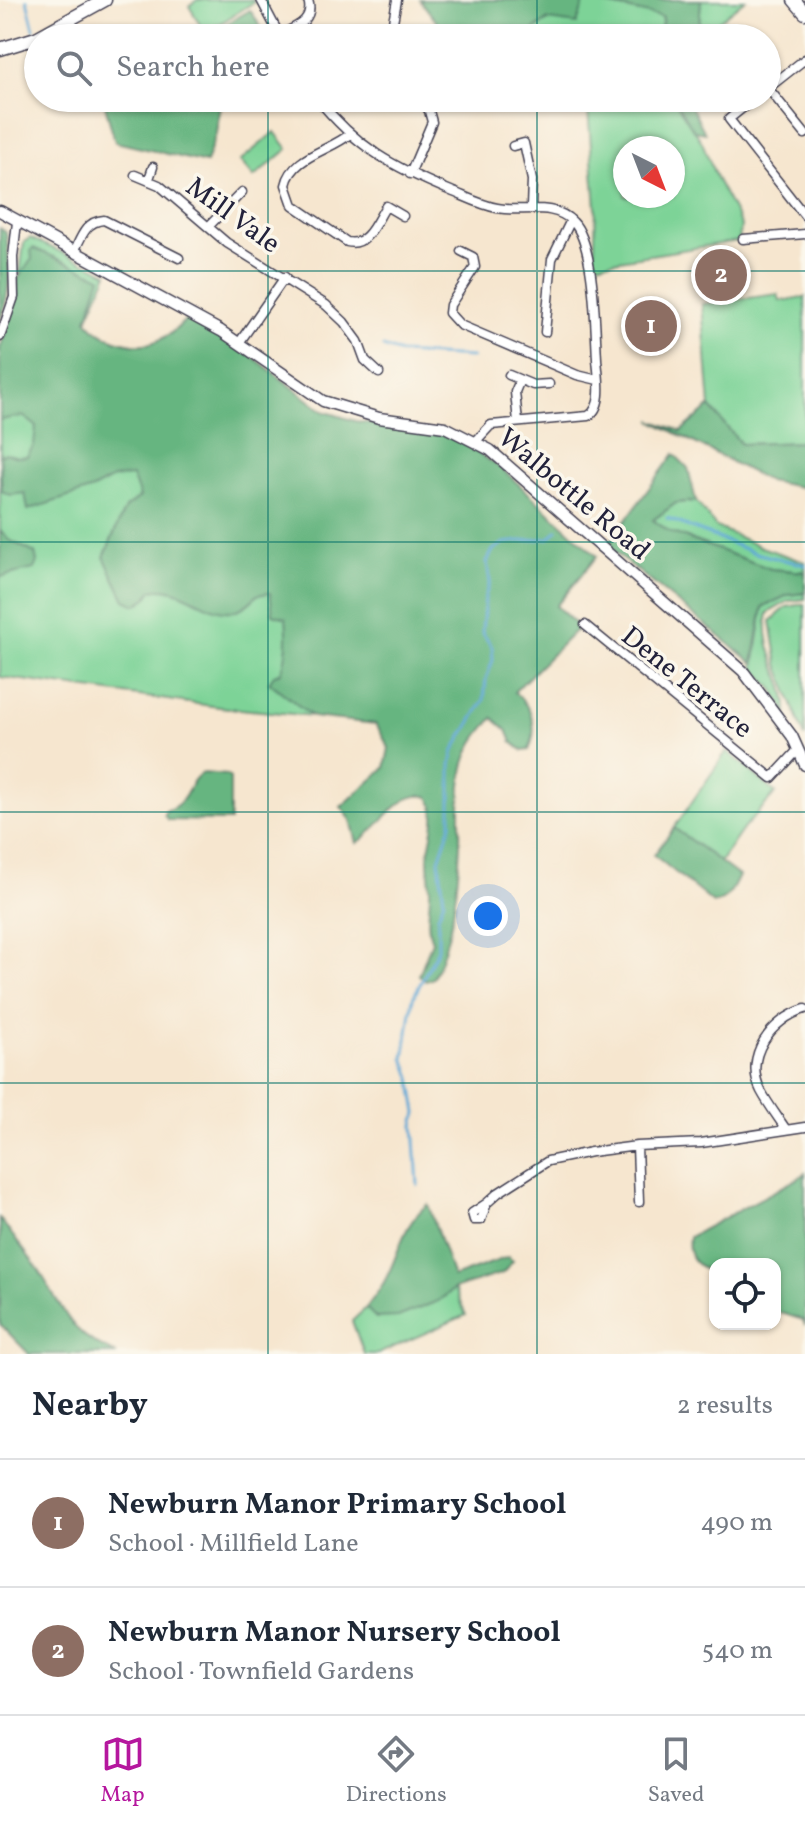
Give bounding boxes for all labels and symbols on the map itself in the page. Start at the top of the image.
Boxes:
north arrow [613,136,685,208]
street label: Mill Vale [177,168,288,264]
pin: 2 [695,245,747,305]
pin: 1 [625,296,677,356]
street label: Walbottle Road [489,419,658,570]
street label: Dene Terrace [612,618,761,748]
your location [468,896,508,936]

